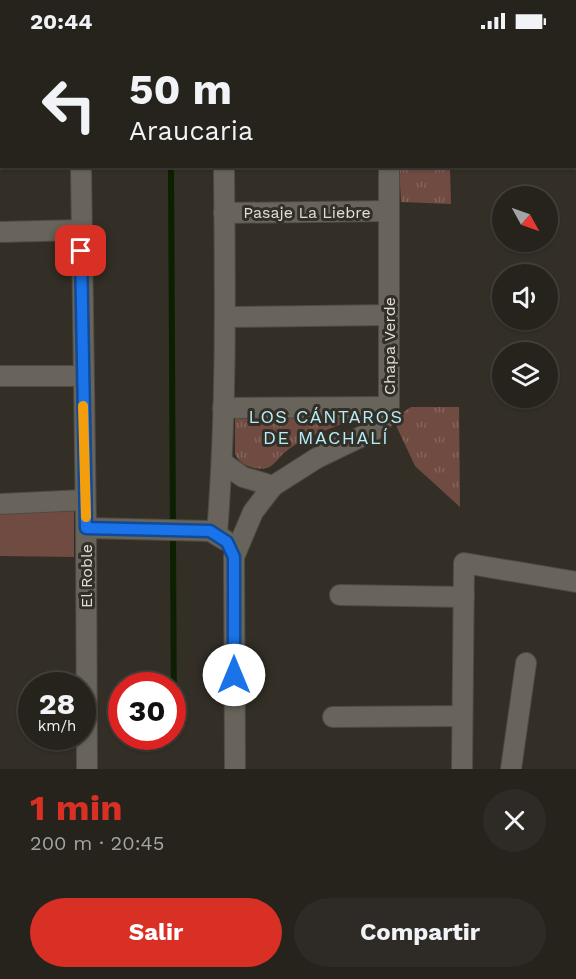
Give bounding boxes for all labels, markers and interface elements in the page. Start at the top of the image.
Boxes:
text: 20:44 [30,9,92,34]
text: 50 m [129,65,232,114]
icon: left [30,66,108,144]
text: Araucaria [129,115,253,147]
north arrow [492,186,558,252]
map controls [492,186,558,408]
street label: Pasaje La Liebre [243,203,371,222]
pin [55,225,106,276]
icon: arrive [64,234,97,267]
button: sound [492,264,558,330]
street label: Chapa Verde [380,297,399,395]
button: layers [492,342,558,408]
district label: LOS CÁNTAROS DE MACHALÍ [249,406,403,448]
street label: El Roble [77,544,96,608]
position arrow [202,643,266,707]
speed limit sign: 30 [108,672,186,750]
text: 28 [39,686,75,721]
text: km/h [38,717,76,735]
text: 1 min [30,787,122,829]
button: close [483,789,546,852]
text: 200 m · 20:45 [30,831,164,855]
button: Salir [30,898,282,967]
button: Compartir [294,898,546,967]

